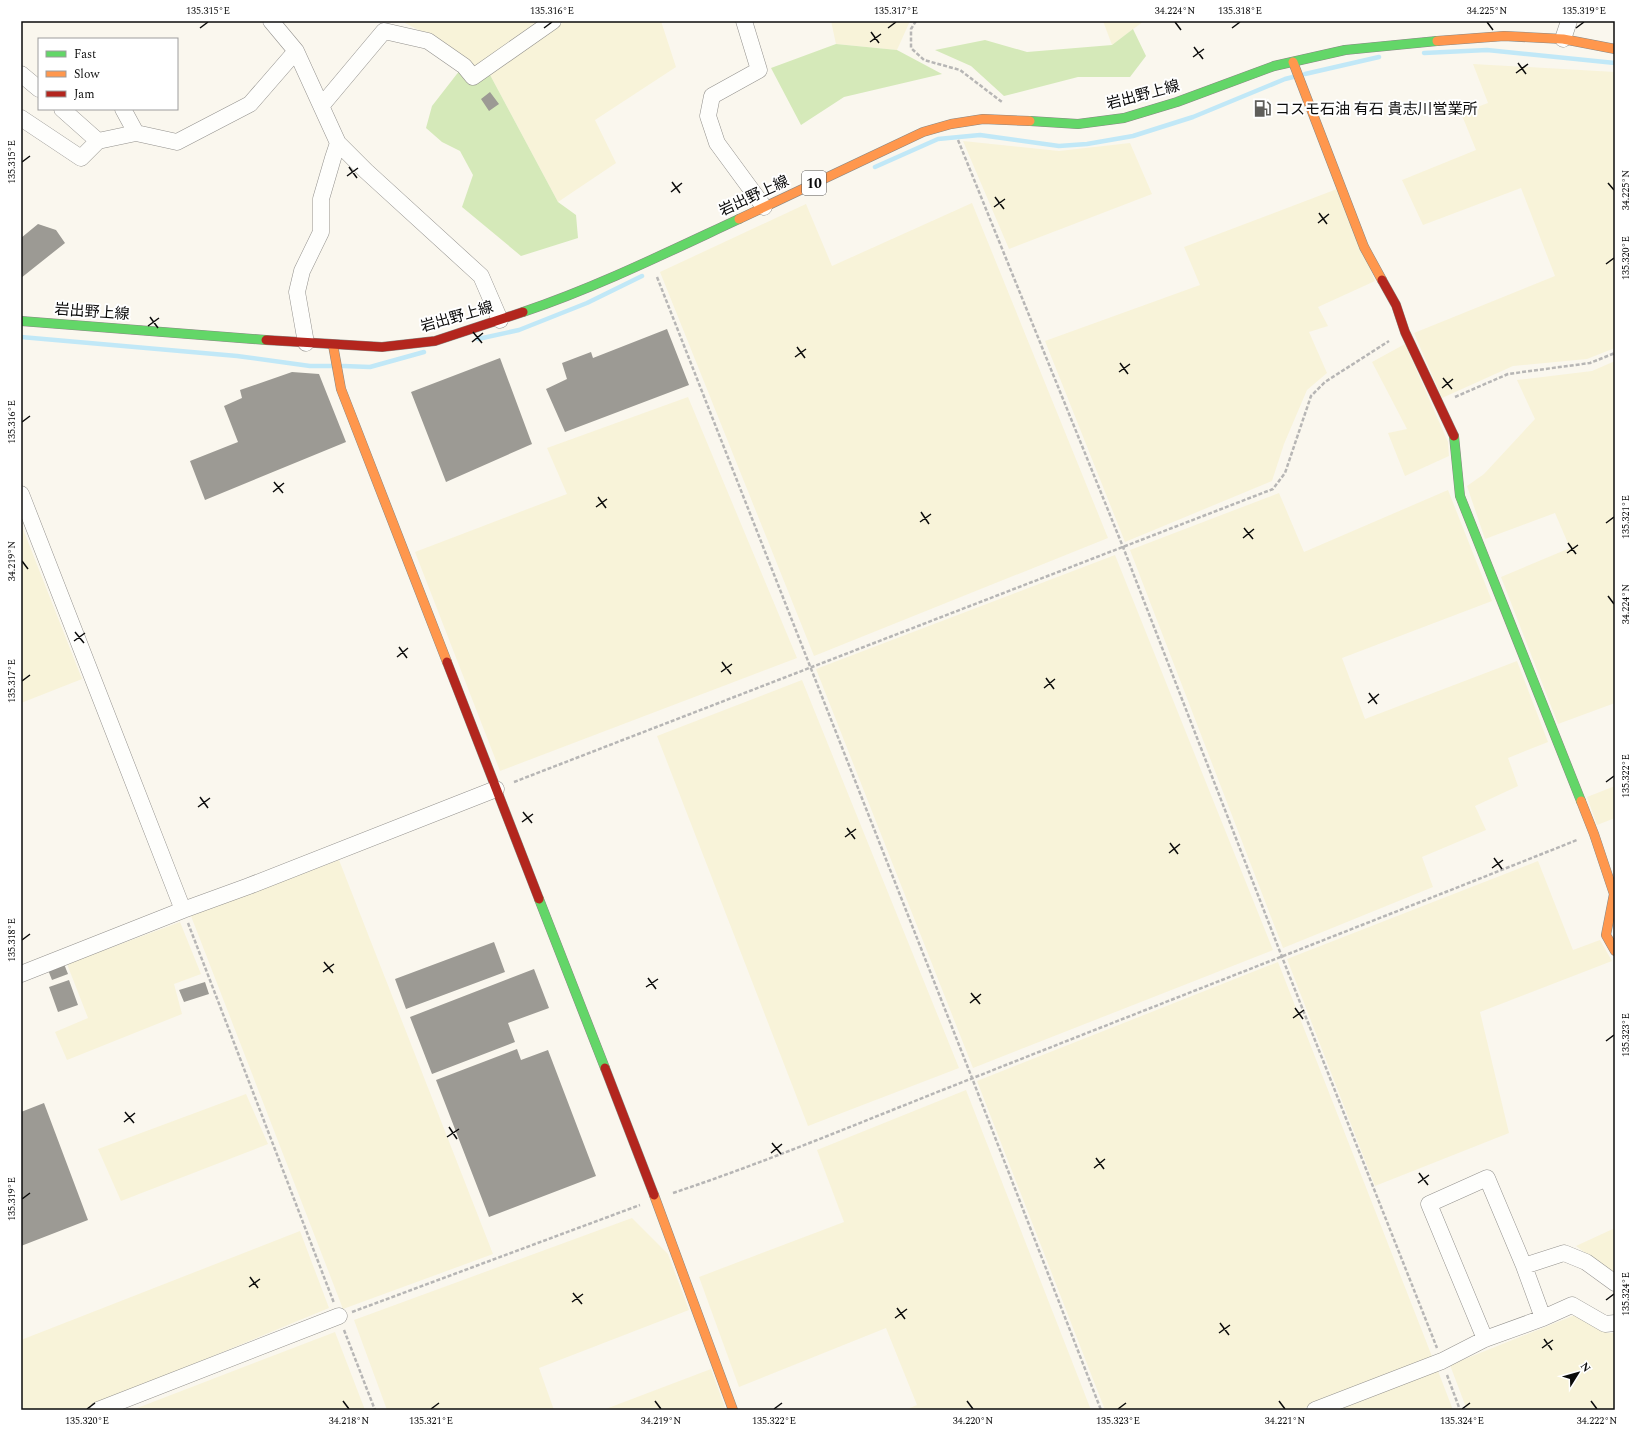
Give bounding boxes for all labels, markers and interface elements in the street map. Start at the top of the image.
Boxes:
text: 135.315°E [186,3,230,19]
text: 135.316°E [530,3,574,19]
text: 135.317°E [874,3,918,19]
text: 34.224°N [1155,3,1195,19]
text: 135.318°E [1218,3,1262,19]
text: 34.225°N [1467,3,1507,19]
text: 135.319°E [1562,3,1606,19]
legend [38,38,178,110]
text: Fast [74,45,96,64]
text: Slow [74,65,100,84]
street label: 岩出野上線 [1104,74,1182,116]
text: Jam [74,85,95,104]
place label: コスモ石油 有石 貴志川営業所 [1275,98,1478,121]
fuel station icon: コスモ石油 有石 貴志川営業所 [1252,99,1272,119]
text: 135.315°E [4,140,20,184]
street label: 岩出野上線 [715,170,793,222]
text: 34.225°N [1618,170,1634,210]
road number: 10 [802,171,826,195]
text: 135.320°E [1618,236,1634,280]
street label: 岩出野上線 [418,296,496,338]
street label: 岩出野上線 [54,298,130,326]
text: 135.316°E [4,400,20,444]
text: 135.321°E [1618,495,1634,539]
text: 34.219°N [4,541,20,581]
text: 34.224°N [1618,584,1634,624]
text: 135.317°E [4,659,20,703]
text: 135.322°E [1618,754,1634,798]
text: 135.318°E [4,918,20,962]
text: 135.323°E [1618,1013,1634,1057]
text: 135.319°E [4,1177,20,1221]
text: 135.324°E [1618,1272,1634,1316]
north arrow [1558,1353,1598,1393]
text: N [1576,1359,1595,1376]
text: 135.320°E [65,1413,109,1429]
text: 34.218°N [329,1413,369,1429]
text: 135.321°E [409,1413,453,1429]
text: 34.219°N [641,1413,681,1429]
text: 135.322°E [752,1413,796,1429]
text: 34.220°N [953,1413,993,1429]
text: 135.323°E [1096,1413,1140,1429]
text: 34.221°N [1265,1413,1305,1429]
text: 135.324°E [1440,1413,1484,1429]
text: 34.222°N [1577,1413,1617,1429]

